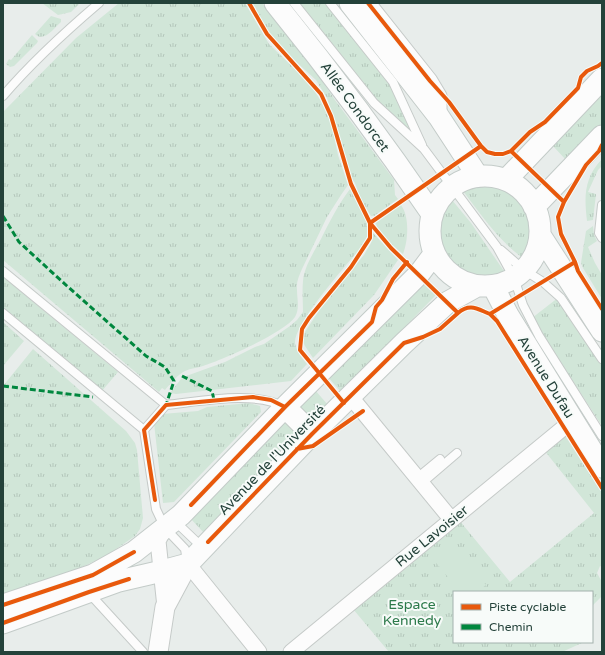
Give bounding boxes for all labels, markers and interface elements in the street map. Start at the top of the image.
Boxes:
street label: Allée Condorcet [317,59,394,156]
street label: Avenue Dufau [514,333,578,421]
street label: Avenue de l'Université [215,401,329,519]
street label: Rue Lavoisier [392,501,472,571]
legend [453,591,593,643]
park label: Espace Kennedy [383,596,442,629]
text: Piste cyclable [489,600,567,614]
text: Chemin [489,620,533,634]

